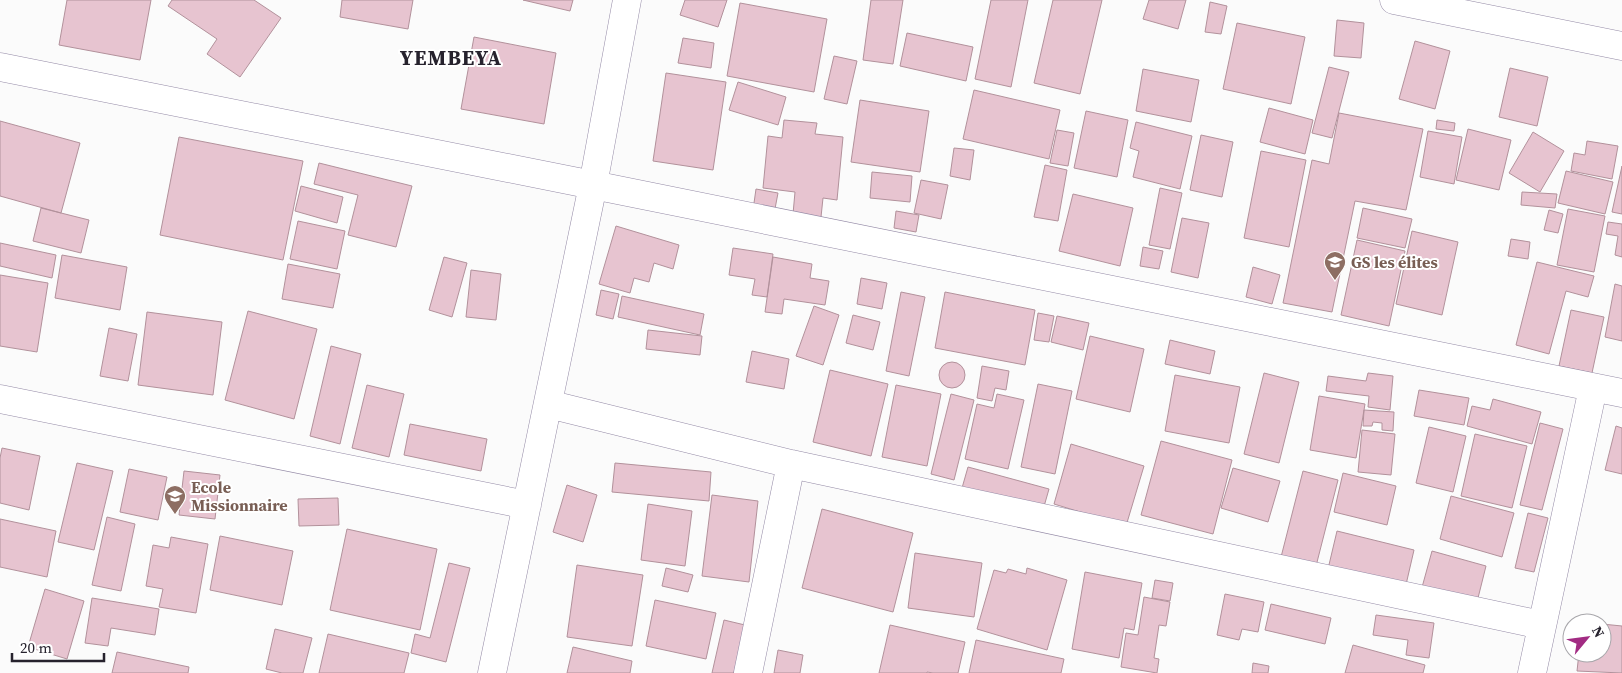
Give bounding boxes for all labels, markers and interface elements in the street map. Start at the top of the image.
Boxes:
district label: YEMBEYA [400,43,502,72]
school or university icon: GS les élites [1323,250,1347,281]
place label: GS les élites [1351,251,1438,273]
place label: Ecole Missionnaire [191,476,288,516]
school or university icon: Ecole Missionnaire [163,484,187,515]
north arrow [1562,613,1612,663]
text: N [1587,622,1610,641]
scale bar [12,630,105,662]
text: 20 m [20,637,52,658]

